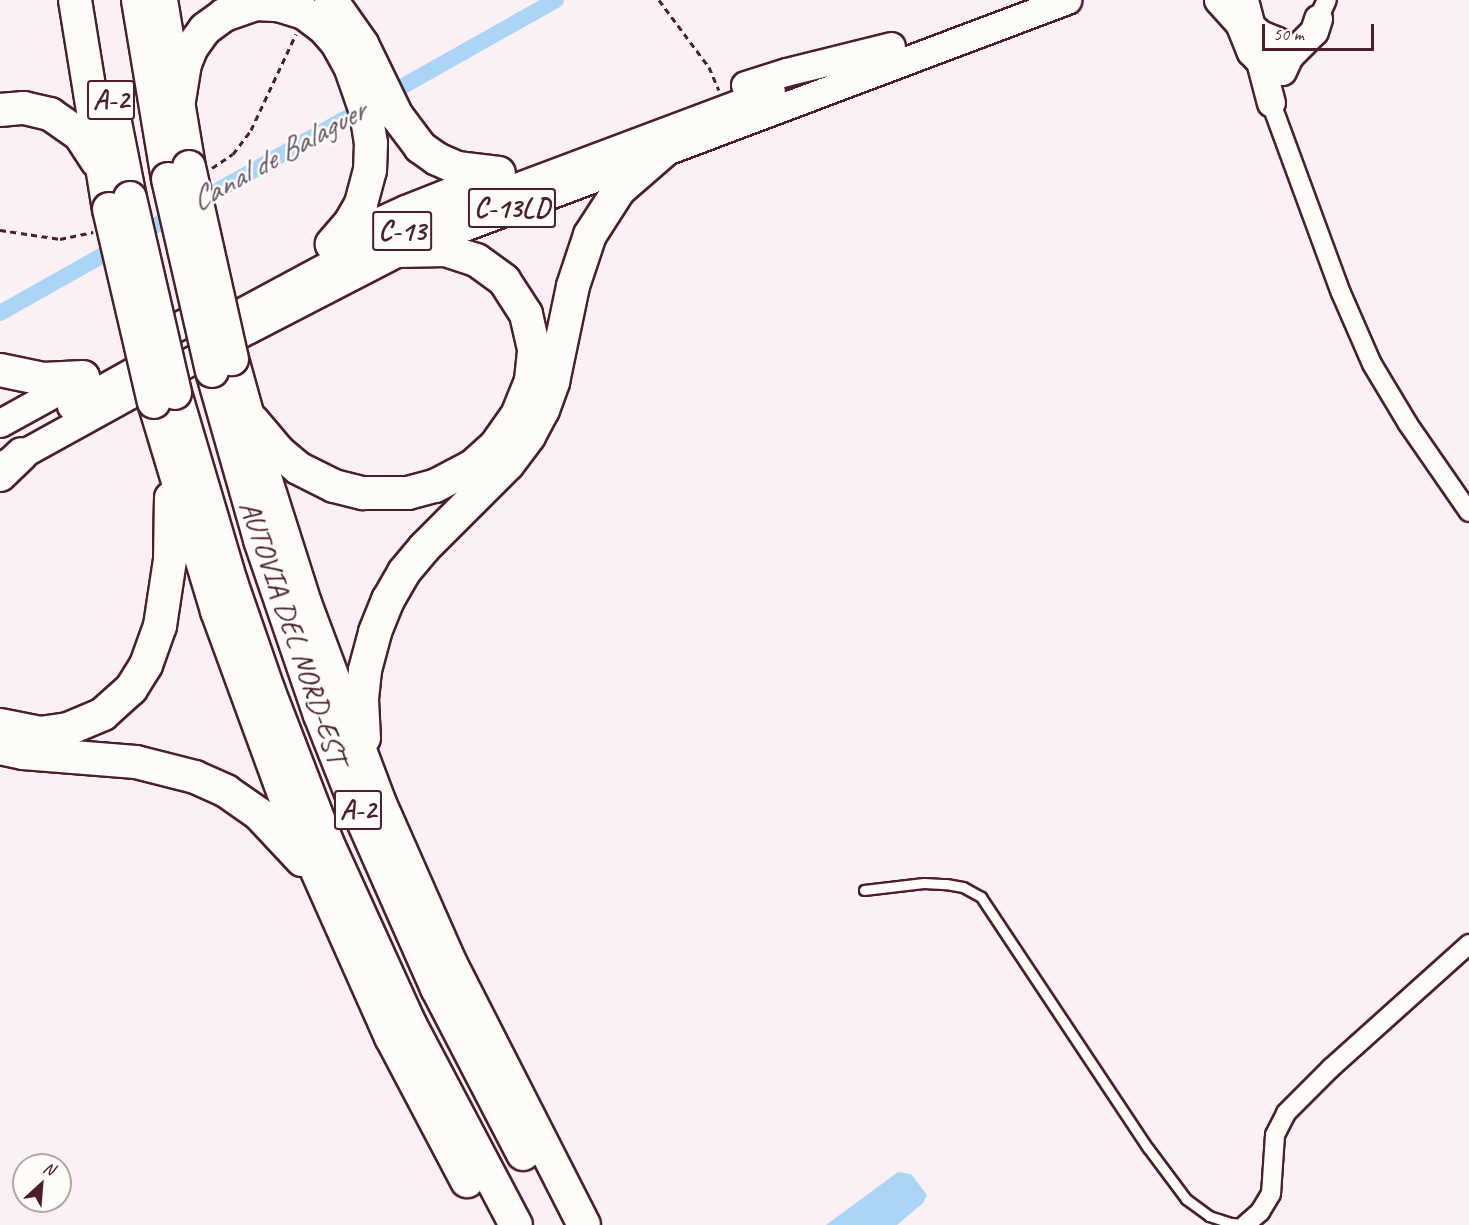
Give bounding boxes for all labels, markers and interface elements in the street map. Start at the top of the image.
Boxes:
scale bar [1265,12,1378,50]
text: 50 m [1273,23,1304,45]
road number: A-2 [86,75,136,125]
water label: Canal de Balaguer [184,92,372,220]
road number: C-13LD [467,183,557,233]
road number: C-13 [372,206,432,256]
street label: AUTOVIA DEL NORD-EST [232,495,356,769]
road number: A-2 [332,785,384,835]
north arrow [12,1153,72,1213]
text: N [40,1157,58,1180]

